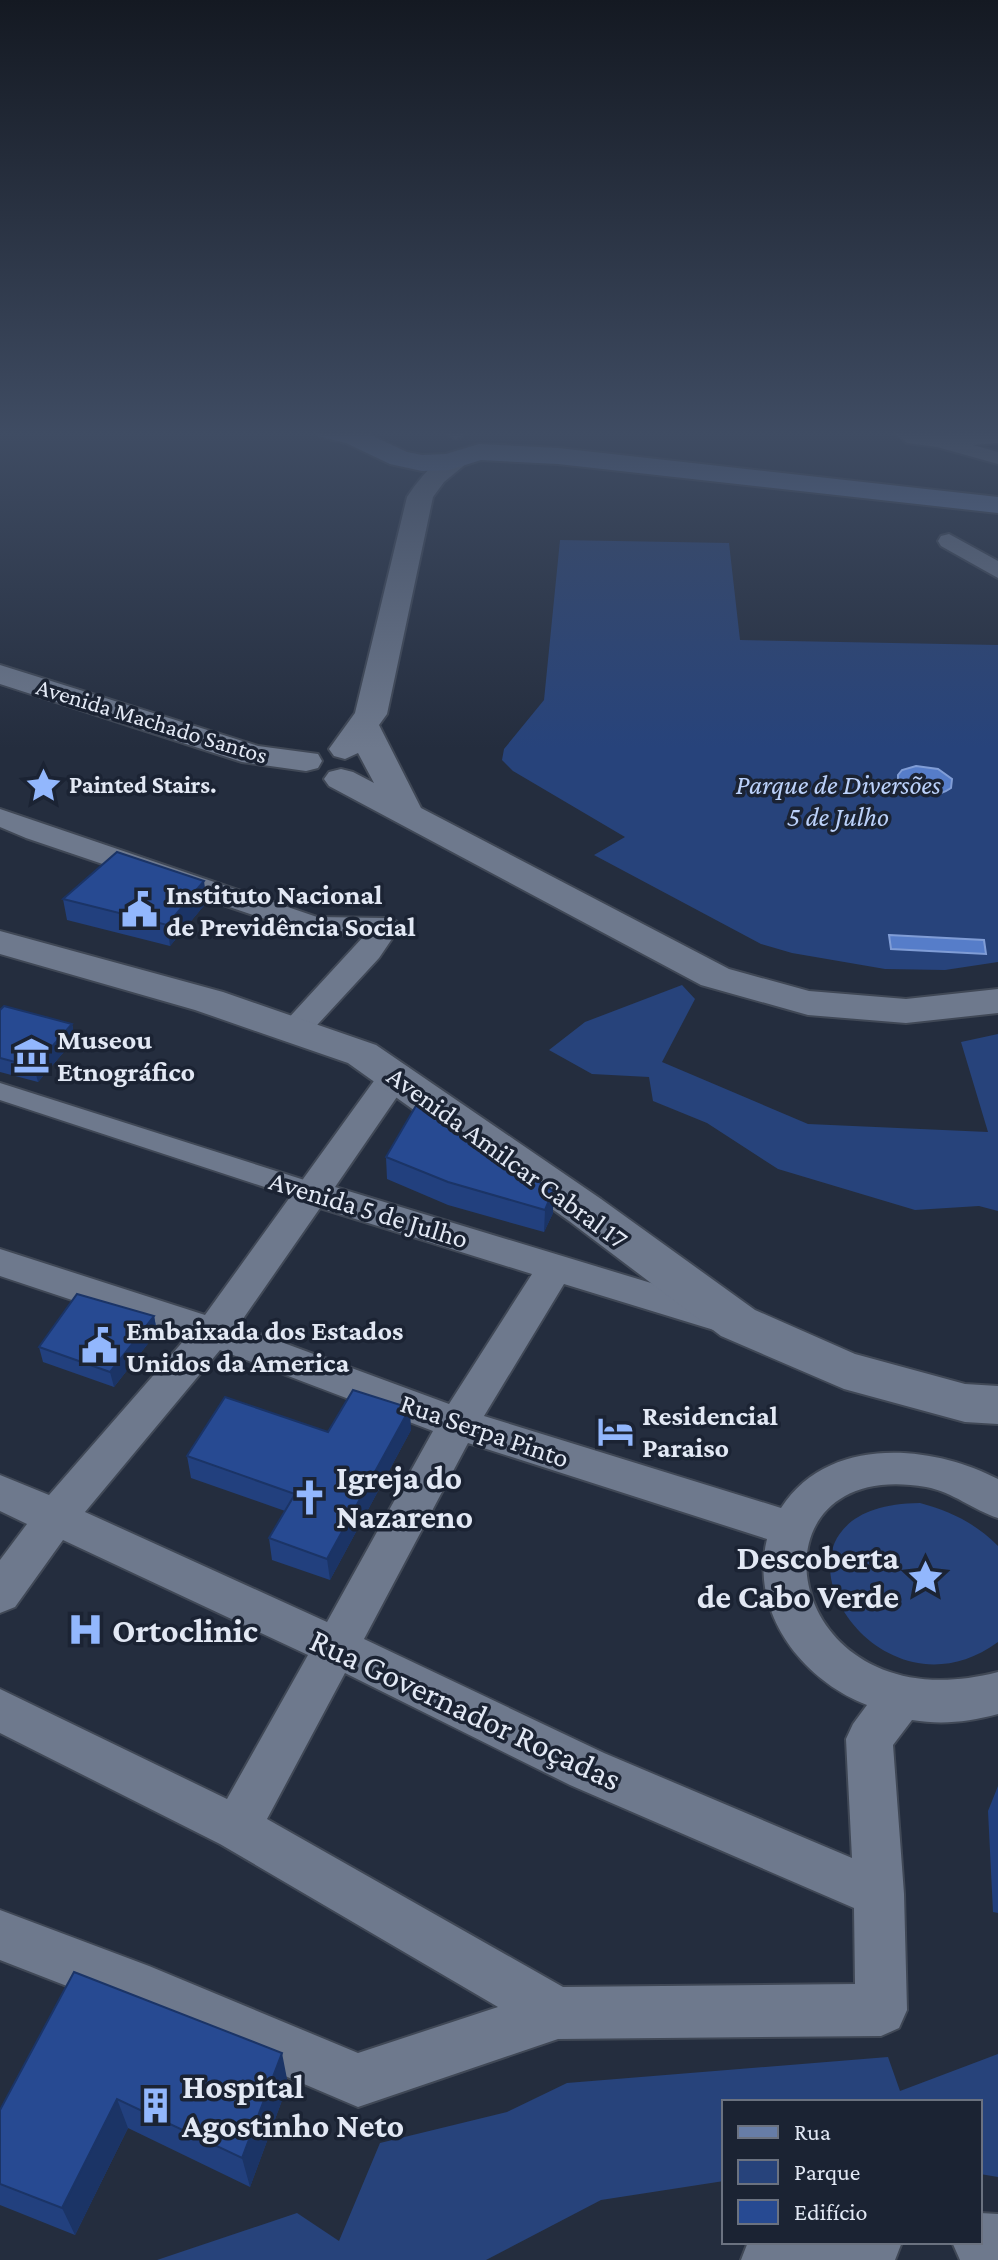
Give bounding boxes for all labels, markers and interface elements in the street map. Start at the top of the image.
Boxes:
street label: Avenida Machado Santos [33,672,271,769]
place icon: Painted Stairs. [24,766,62,804]
park label: Parque de Diversões 5 de Julho [735,769,941,832]
place label: Painted Stairs. [69,771,217,798]
place label: Instituto Nacional de Previdência Social [166,879,416,942]
public building icon: Instituto Nacional de Previdência Social [121,891,159,929]
place label: Museou Etnográfico [57,1024,195,1087]
museum icon: Museou Etnográfico [12,1036,50,1074]
street label: Avenida Amilcar Cabral 17 [382,1060,634,1255]
street label: Avenida 5 de Julho [266,1165,472,1254]
place label: Embaixada dos Estados Unidos da America [126,1315,403,1378]
public building icon: Embaixada dos Estados Unidos da America [81,1327,119,1365]
street label: Rua Serpa Pinto [397,1387,573,1474]
place label: Residencial Paraiso [642,1400,778,1463]
hotel icon: Residencial Paraiso [597,1412,635,1450]
place label: Igreja do Nazareno [336,1459,473,1535]
church icon: Igreja do Nazareno [291,1478,329,1516]
place label: Descoberta de Cabo Verde [697,1539,899,1615]
place icon: Descoberta de Cabo Verde [906,1558,944,1596]
hospital icon: Ortoclinic [67,1611,105,1649]
place label: Ortoclinic [112,1612,258,1649]
street label: Rua Governador Roçadas [304,1621,627,1799]
place label: Hospital Agostinho Neto [181,2068,404,2144]
building icon: Hospital Agostinho Neto [137,2087,175,2125]
legend [722,2100,982,2244]
text: Rua [794,2118,831,2145]
text: Parque [794,2158,860,2185]
text: Edifício [794,2198,867,2225]

